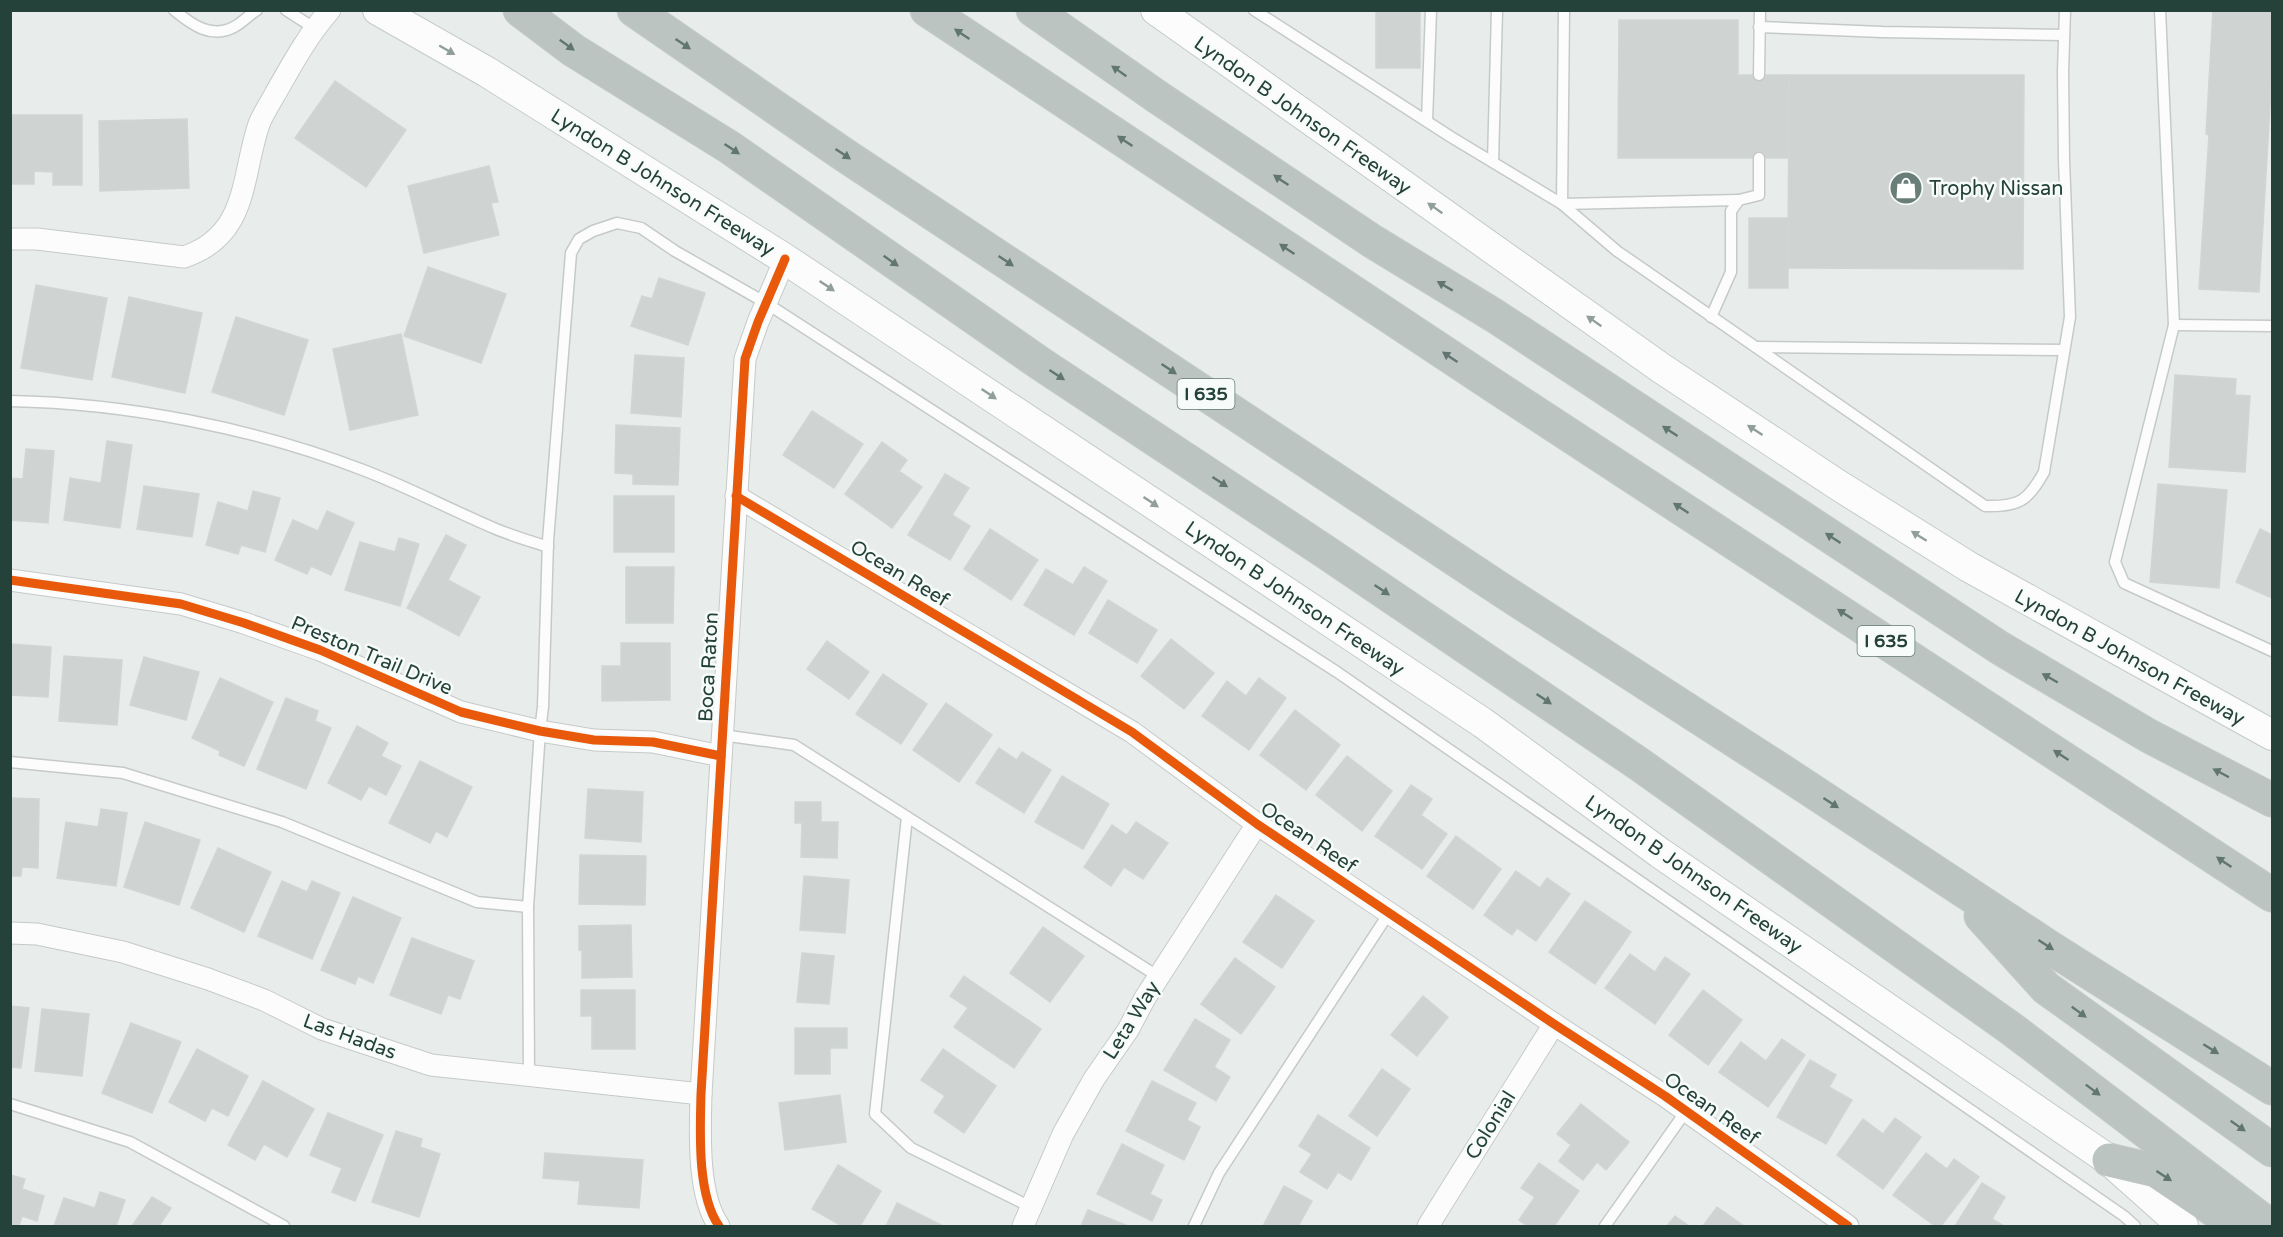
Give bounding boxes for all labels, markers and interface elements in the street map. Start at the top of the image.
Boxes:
one-way arrow [954,29,970,40]
street label: Lyndon B Johnson Freeway [1189,32,1416,200]
one-way arrow [674,38,691,49]
one-way arrow [558,39,574,51]
one-way arrow [439,44,456,54]
one-way arrow [1112,65,1128,77]
street label: Lyndon B Johnson Freeway [546,104,779,262]
one-way arrow [1116,136,1133,147]
one-way arrow [724,143,740,154]
one-way arrow [835,148,851,160]
shop icon: Trophy Nissan [1888,170,1924,206]
one-way arrow [1273,175,1289,186]
place label: Trophy Nissan [1929,177,2064,201]
one-way arrow [1427,202,1443,214]
one-way arrow [1279,244,1295,255]
one-way arrow [883,255,899,267]
one-way arrow [998,256,1014,267]
one-way arrow [818,280,834,292]
one-way arrow [1437,280,1453,291]
one-way arrow [1586,316,1602,327]
one-way arrow [1442,352,1458,363]
one-way arrow [1160,363,1176,375]
one-way arrow [1049,369,1065,380]
road number: I 635 [1178,379,1234,409]
one-way arrow [981,388,997,399]
one-way arrow [1747,425,1763,436]
one-way arrow [1662,426,1679,437]
one-way arrow [1212,476,1228,487]
one-way arrow [1143,497,1159,508]
one-way arrow [1673,503,1689,514]
street label: Lyndon B Johnson Freeway [1180,516,1409,682]
one-way arrow [1911,530,1927,541]
one-way arrow [1825,533,1842,544]
street label: Ocean Reef [846,535,954,613]
one-way arrow [1374,584,1390,596]
street label: Lyndon B Johnson Freeway [2010,584,2249,731]
one-way arrow [1837,609,1853,620]
street label: Preston Trail Drive [287,611,456,701]
street label: Boca Raton [694,611,724,723]
road number: I 635 [1858,626,1914,656]
one-way arrow [2042,672,2058,683]
one-way arrow [1535,693,1551,705]
one-way arrow [2053,749,2069,760]
one-way arrow [2212,768,2229,778]
street label: Lyndon B Johnson Freeway [1580,791,1807,959]
street label: Ocean Reef [1256,797,1361,879]
one-way arrow [1822,797,1838,809]
one-way arrow [2216,857,2232,868]
one-way arrow [2038,939,2054,950]
street label: Leta Way [1098,977,1166,1064]
one-way arrow [2071,1006,2087,1018]
street label: Las Hadas [300,1009,400,1065]
one-way arrow [2203,1043,2219,1054]
street label: Ocean Reef [1659,1067,1764,1151]
one-way arrow [2086,1084,2101,1096]
street label: Colonial [1460,1087,1521,1164]
one-way arrow [2229,1120,2245,1132]
one-way arrow [2156,1171,2172,1182]

